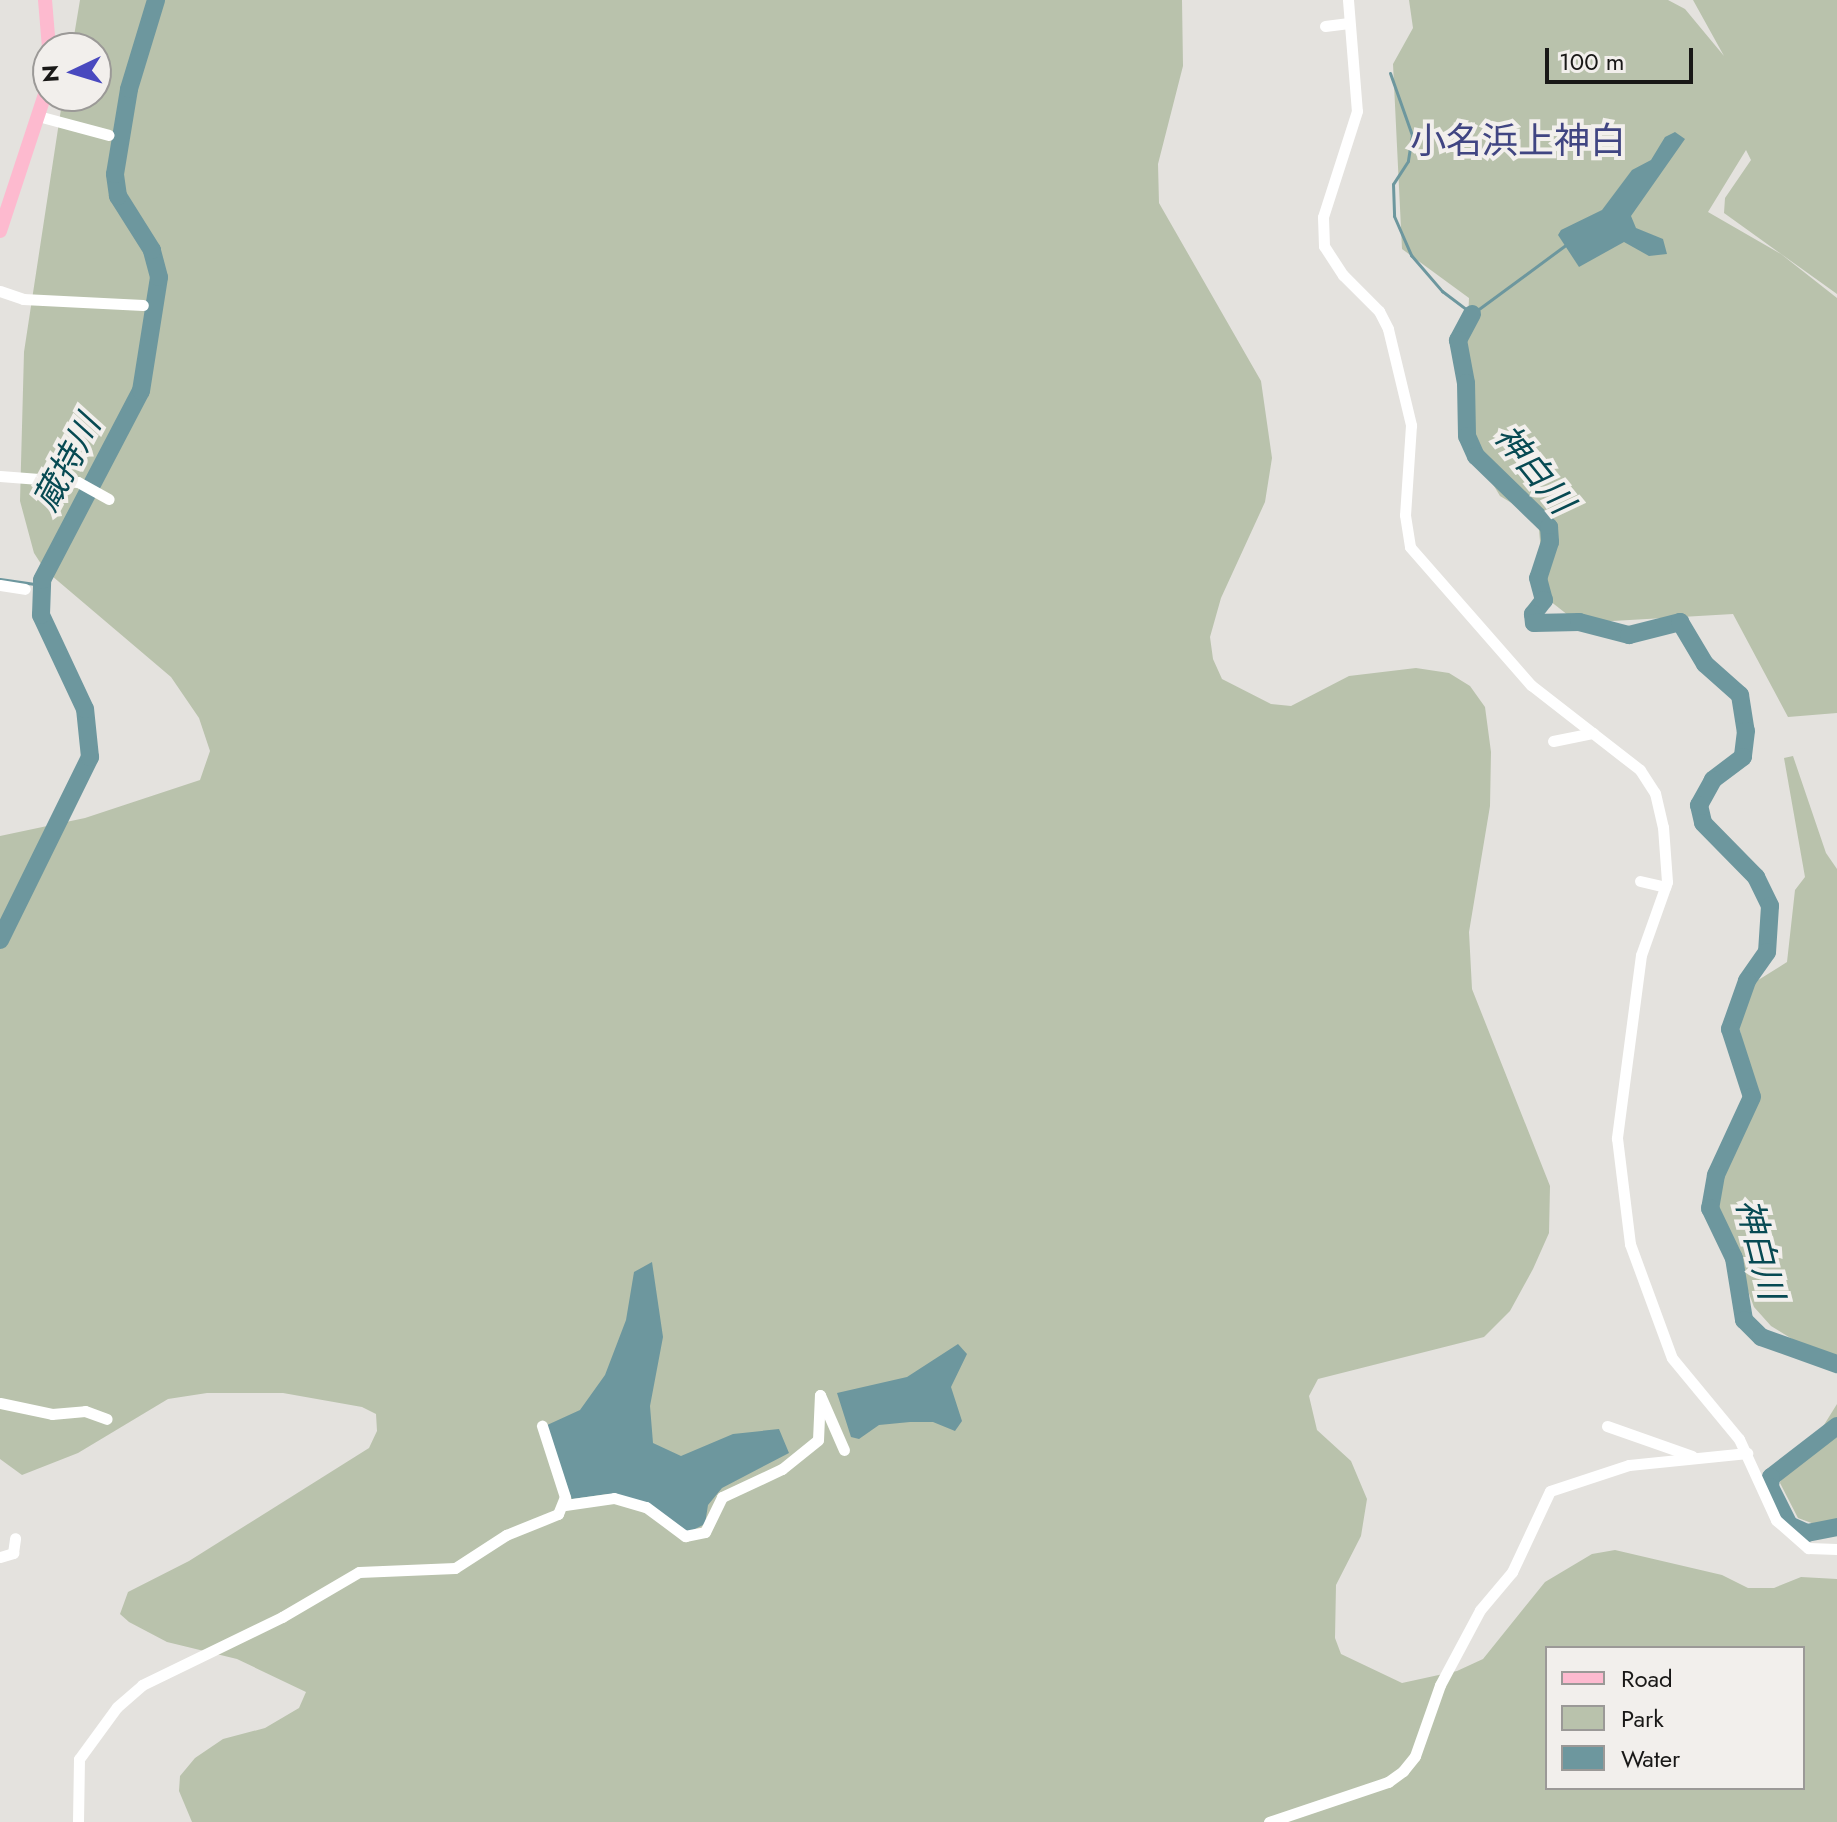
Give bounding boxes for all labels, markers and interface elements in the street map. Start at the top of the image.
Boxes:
north arrow [32,32,112,112]
scale bar [1549,32,1697,82]
text: 100 m [1559,44,1625,79]
text: N [33,64,67,83]
district label: 小名浜上神白 [1410,119,1626,163]
water label: 蔵持川 [25,408,109,518]
water label: 神白川 [1486,417,1582,521]
water label: 神白川 [1728,1195,1792,1303]
legend [1545,1646,1805,1790]
text: Road [1621,1661,1673,1696]
text: Park [1621,1701,1664,1736]
text: Water [1621,1741,1680,1776]

